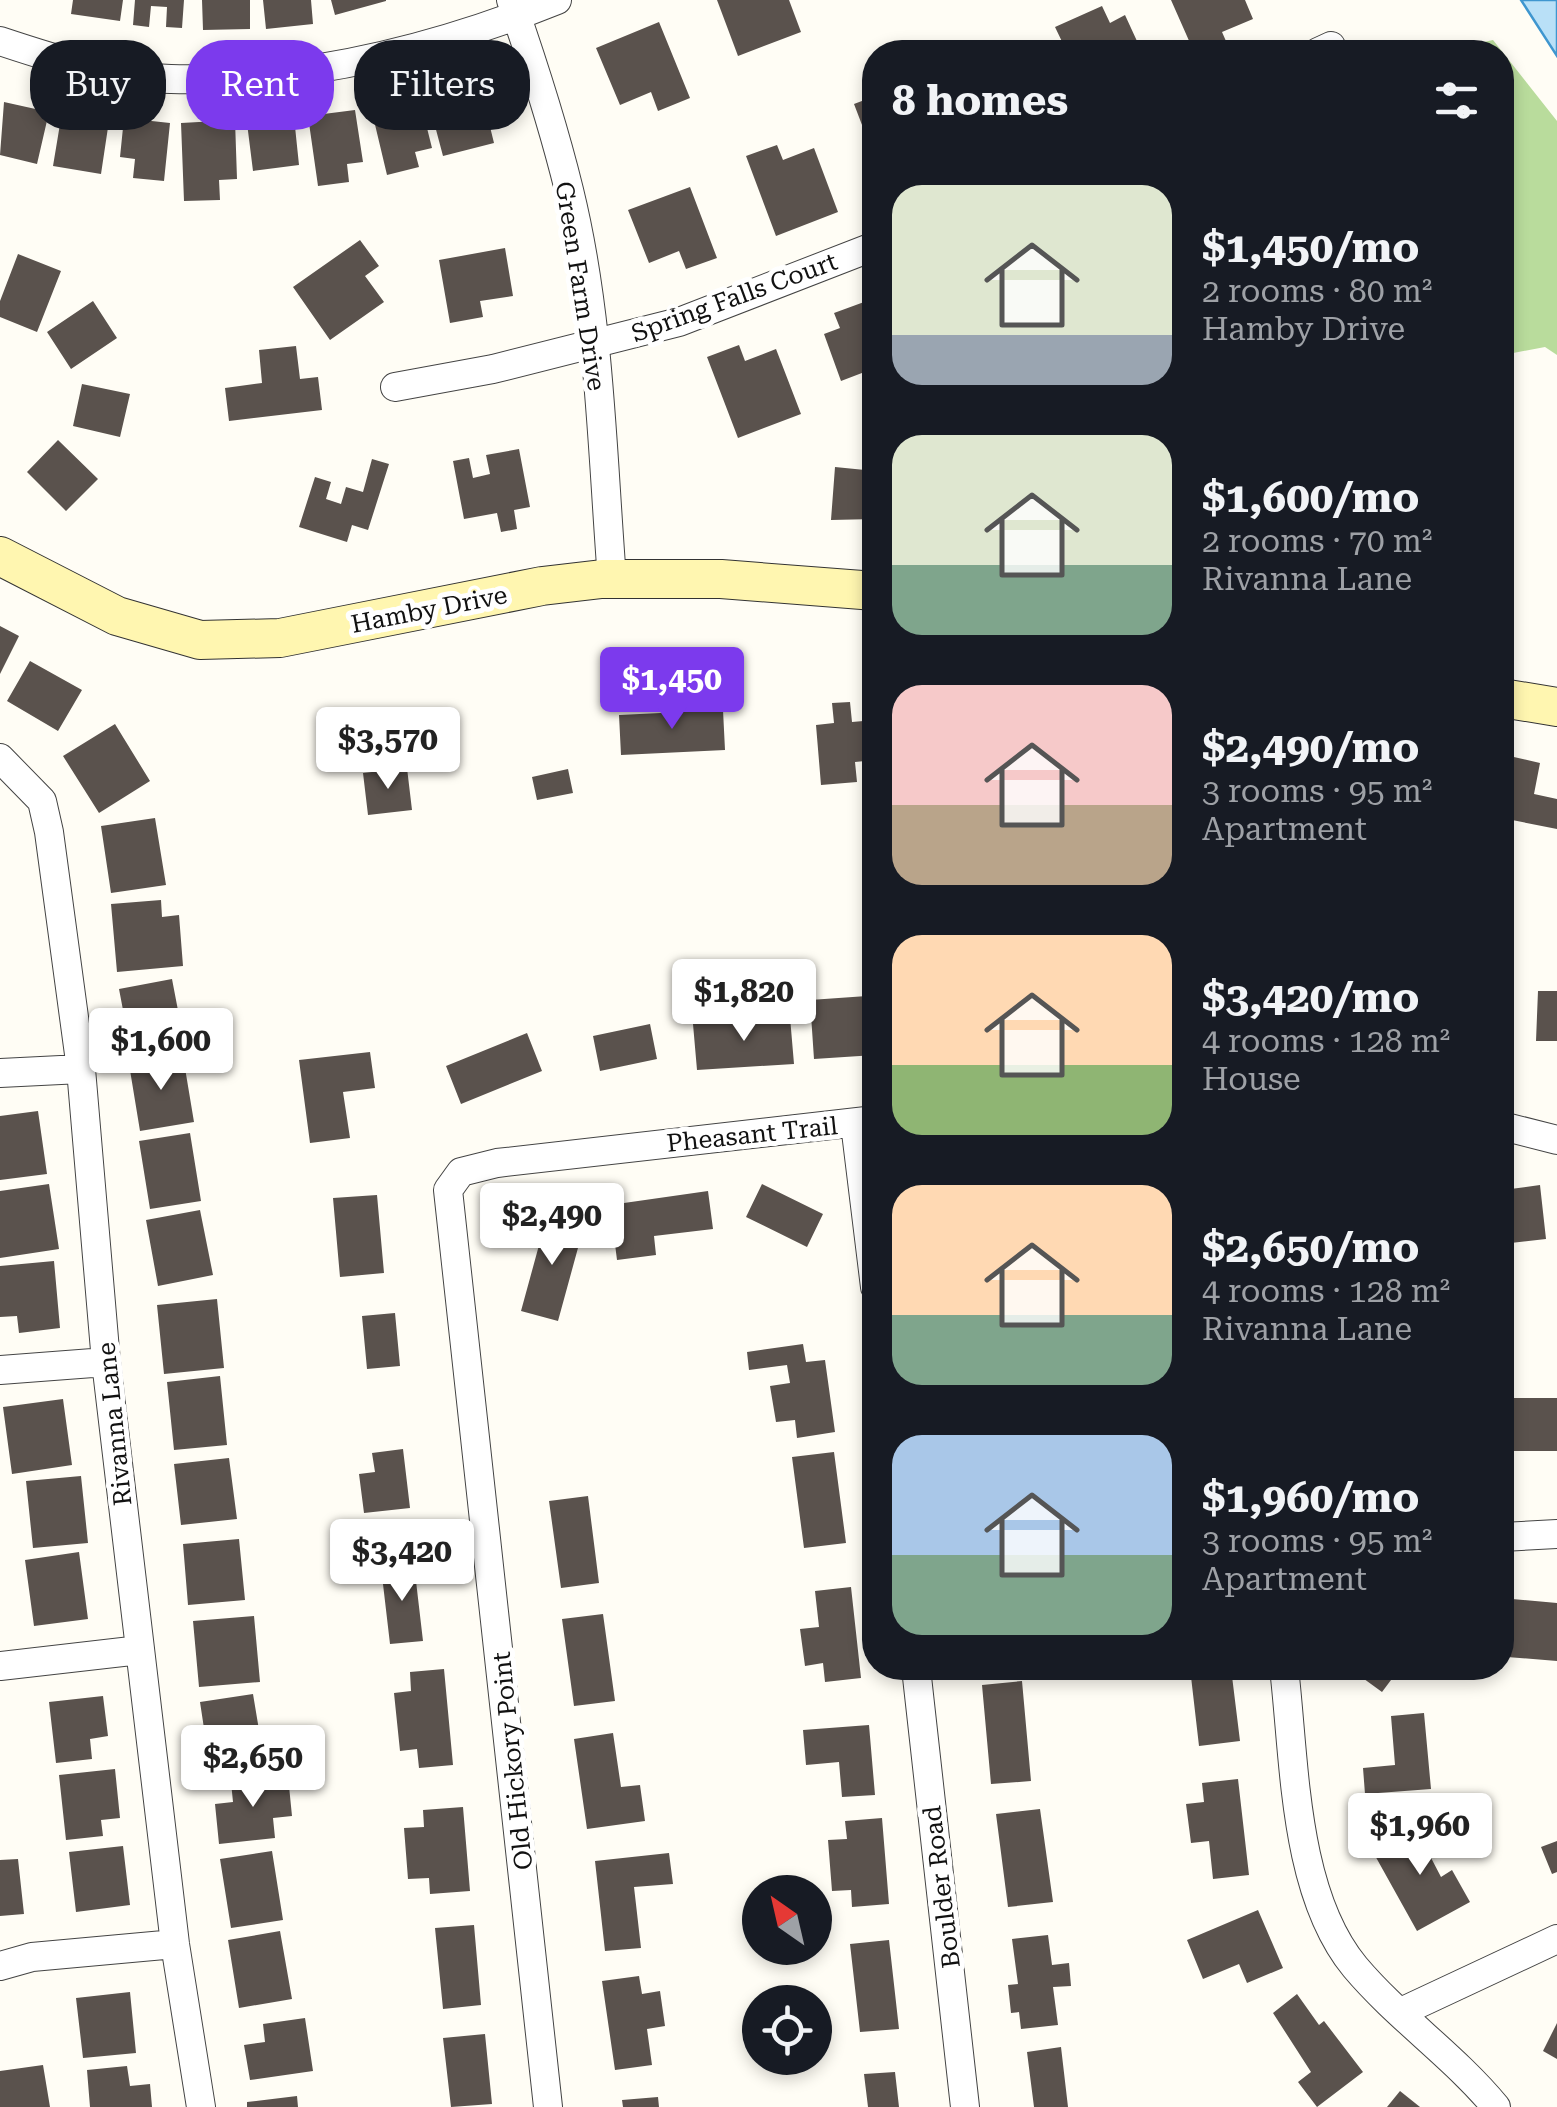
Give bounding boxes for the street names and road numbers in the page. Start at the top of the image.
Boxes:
street label: Green Farm Drive [550,179,611,393]
street label: Spring Falls Court [627,247,841,348]
street label: Hamby Drive [349,580,510,639]
street label: Pheasant Trail [665,1111,839,1158]
street label: Rivanna Lane [91,1341,137,1507]
street label: Old Hickory Point [487,1650,538,1872]
street label: Boulder Road [917,1804,966,1970]

